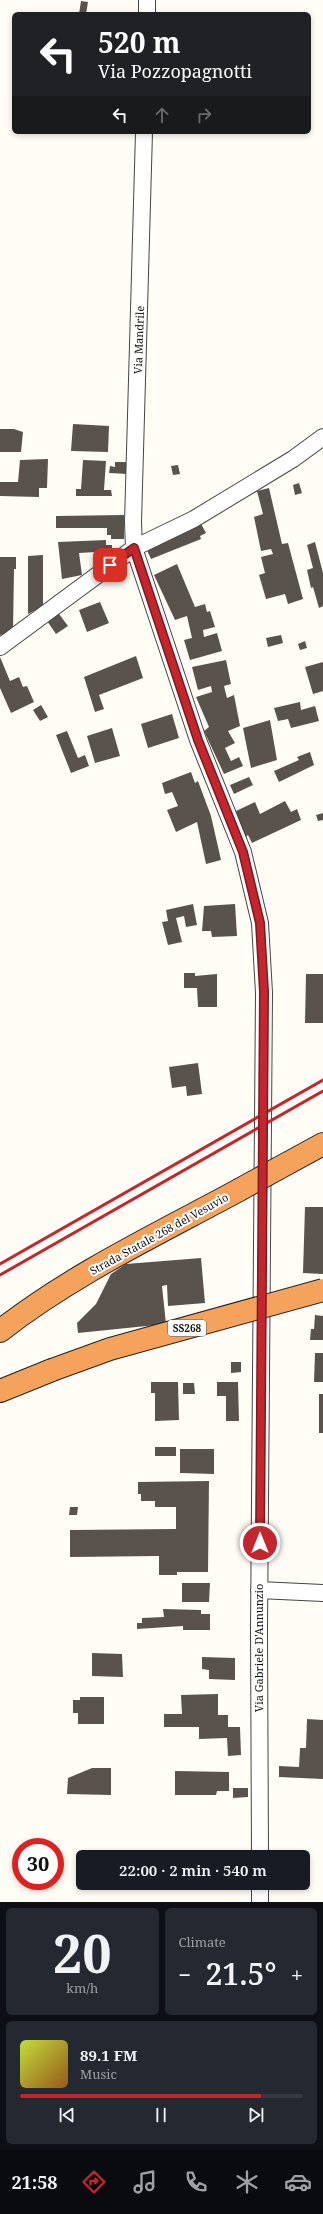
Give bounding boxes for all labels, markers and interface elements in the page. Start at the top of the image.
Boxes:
text: 520 m [98,23,180,61]
icon: left [32,28,84,80]
text: Via Pozzopagnotti [98,59,252,83]
icon: left [109,104,131,126]
icon: ahead [151,104,173,126]
icon: right [193,104,215,126]
street label: Via Mandrile [130,305,147,374]
pin [93,548,127,582]
icon: arrive [99,554,121,576]
street label: Strada Statale 268 del Vesuvio [87,1189,231,1278]
road number: SS268 [168,1320,206,1336]
position arrow [239,1522,281,1564]
street label: Via Gabriele D'Annunzio [251,1584,266,1712]
speed limit sign: 30 [12,1838,64,1890]
text: 22:00 · 2 min · 540 m [119,1860,267,1880]
text: 20 [53,1917,112,1988]
text: Climate [179,1933,226,1951]
text: 21.5° [205,1953,276,1994]
text: − [179,1959,191,1989]
text: + [291,1959,303,1989]
text: km/h [66,1979,98,1997]
text: 89.1 FM [80,2045,137,2065]
text: Music [80,2065,117,2083]
icon: previous [56,2104,78,2126]
icon: pause [150,2104,172,2126]
icon: next [245,2104,267,2126]
icon: directions [80,2168,108,2196]
icon: music [131,2168,159,2196]
icon: phone [182,2168,210,2196]
icon: climate [233,2168,261,2196]
icon: car [284,2168,312,2196]
text: 21:58 [11,2170,58,2194]

